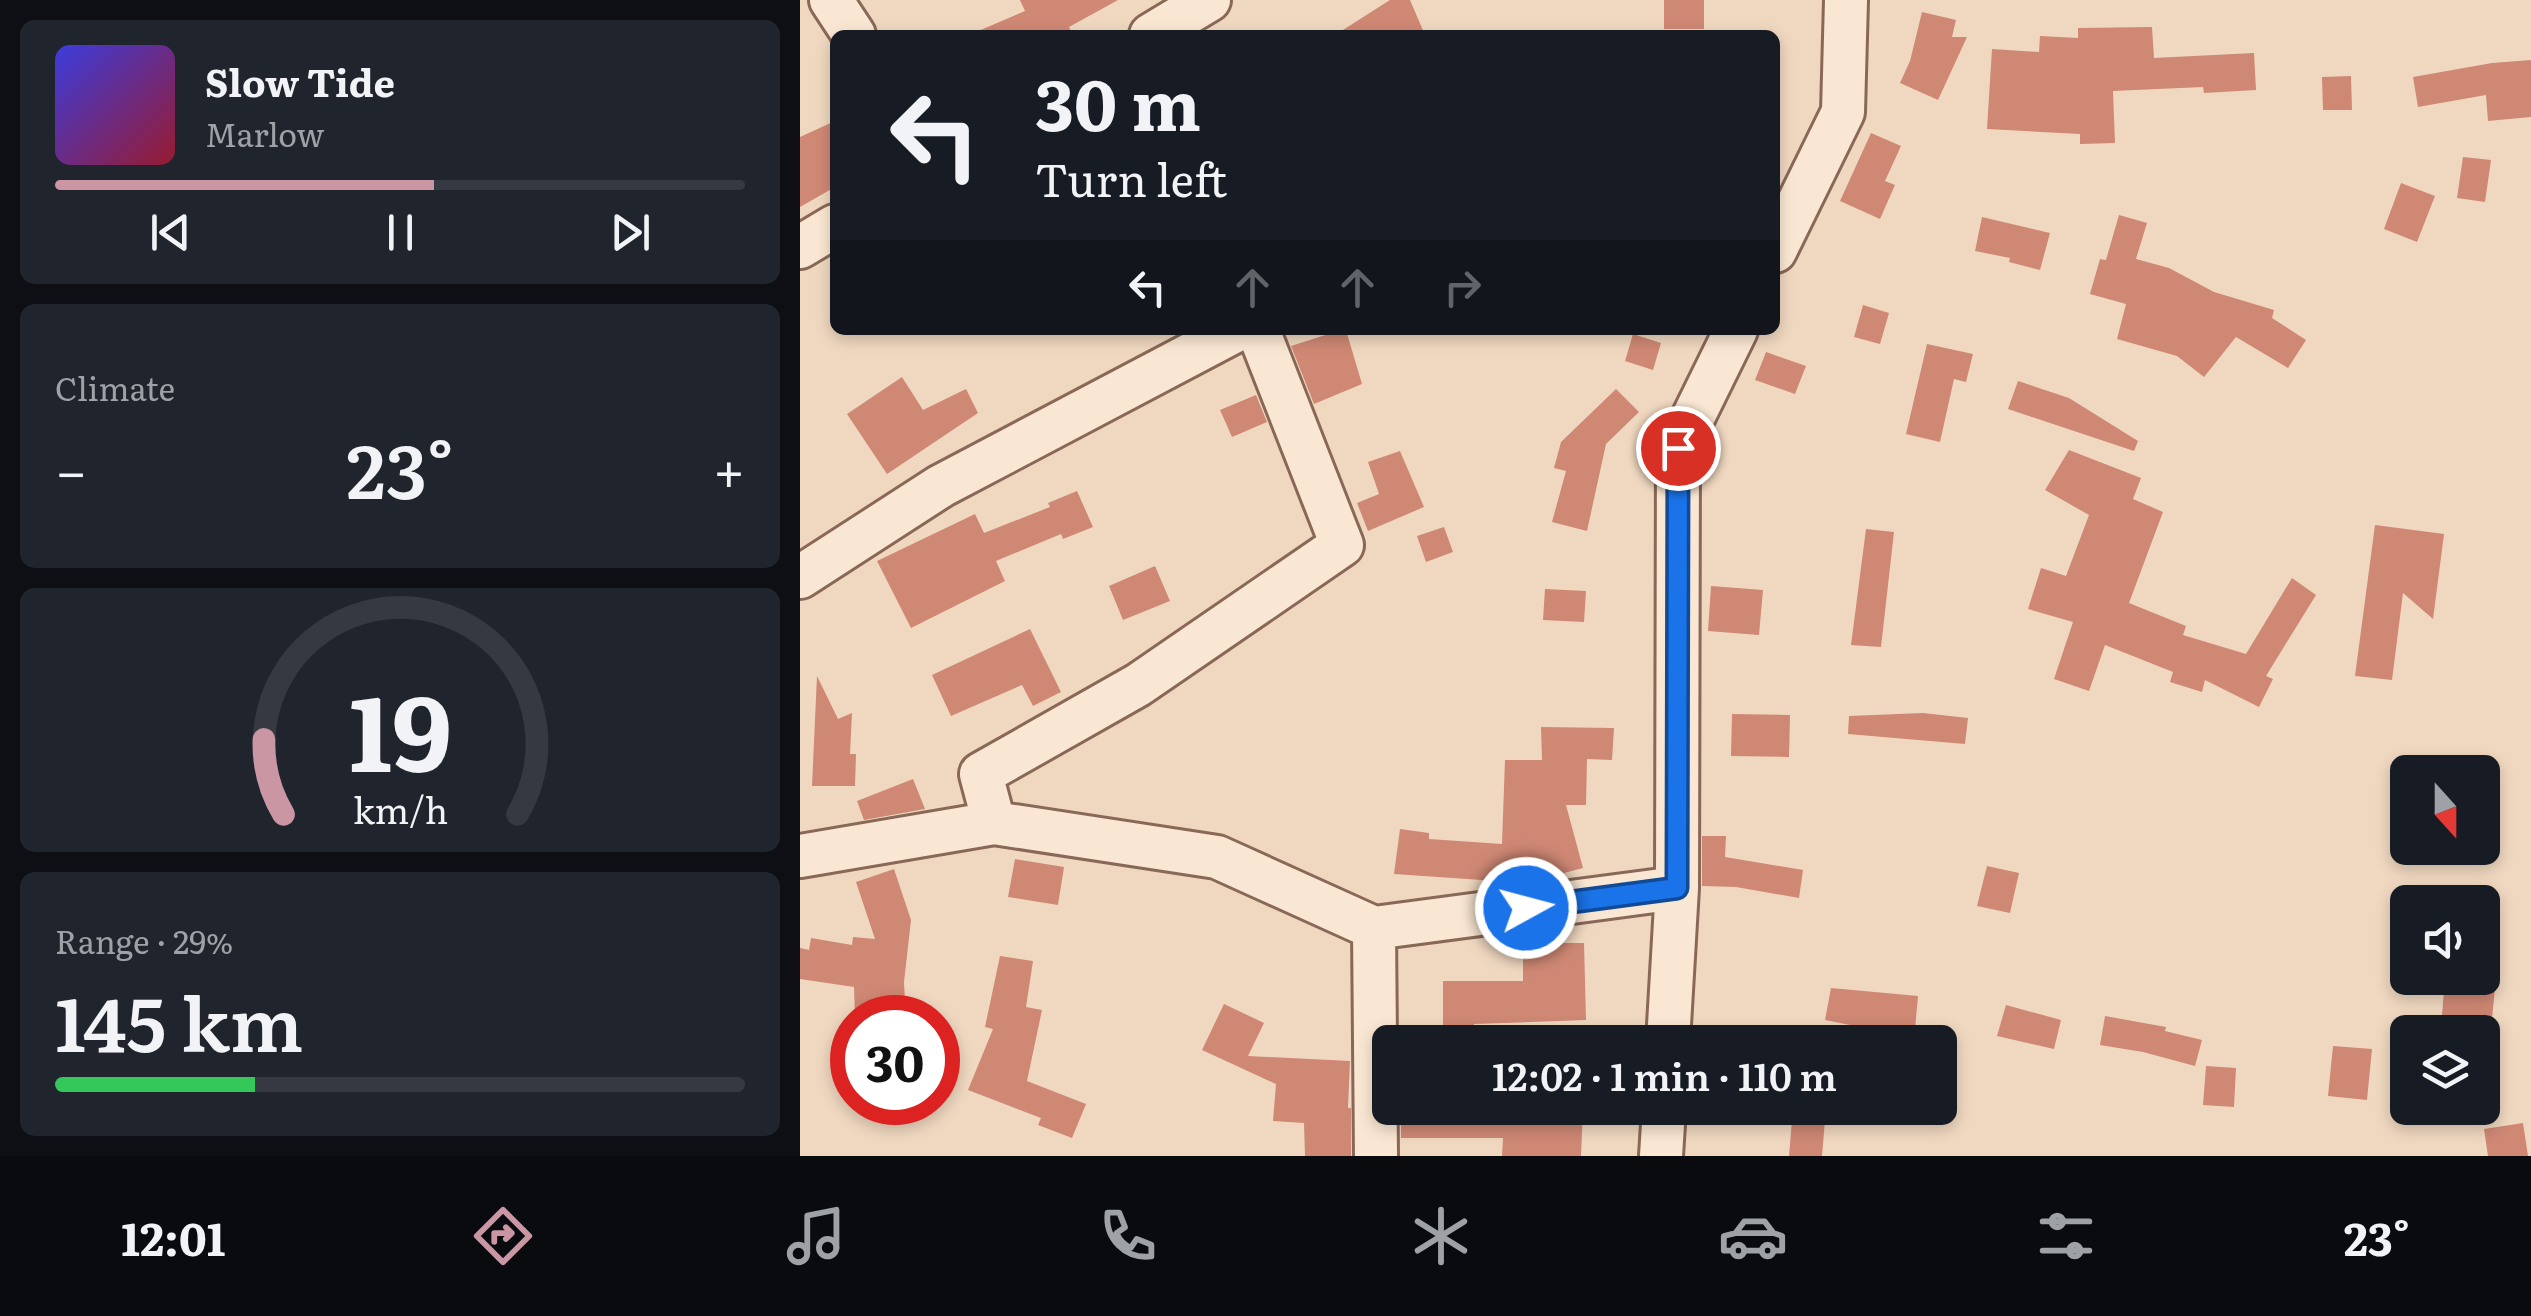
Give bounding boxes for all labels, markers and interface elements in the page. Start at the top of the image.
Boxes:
text: 30 m [1035,49,1201,153]
text: Slow Tide [205,52,395,109]
icon: left [870,70,1000,200]
text: Marlow [205,109,324,157]
text: Turn left [1035,144,1227,211]
icon: previous [143,205,198,260]
icon: pause [373,205,428,260]
icon: next [603,205,658,260]
icon: left [1120,260,1175,315]
icon: ahead [1225,260,1280,315]
icon: ahead [1330,260,1385,315]
icon: right [1435,260,1490,315]
text: Climate [55,363,175,411]
pin [1636,406,1721,491]
text: 23° [346,411,454,522]
icon: arrive [1651,421,1706,476]
text: − [55,427,87,509]
text: + [713,427,745,509]
text: 19 [349,650,451,804]
north arrow [2390,755,2500,865]
map controls [2390,755,2500,1125]
text: km/h [352,782,448,835]
position arrow [1474,856,1578,960]
button: sound [2390,885,2500,995]
text: Range · 29% [55,916,233,964]
text: 145 km [55,964,303,1075]
speed limit sign: 30 [830,995,960,1125]
button: layers [2390,1015,2500,1125]
text: 12:02 · 1 min · 110 m [1492,1046,1837,1103]
icon: directions [468,1201,538,1271]
icon: music [781,1201,851,1271]
icon: phone [1093,1201,1163,1271]
icon: climate [1406,1201,1476,1271]
icon: car [1718,1201,1788,1271]
icon: filters [2031,1201,2101,1271]
text: 12:01 [121,1203,225,1270]
text: 23° [2344,1203,2410,1270]

